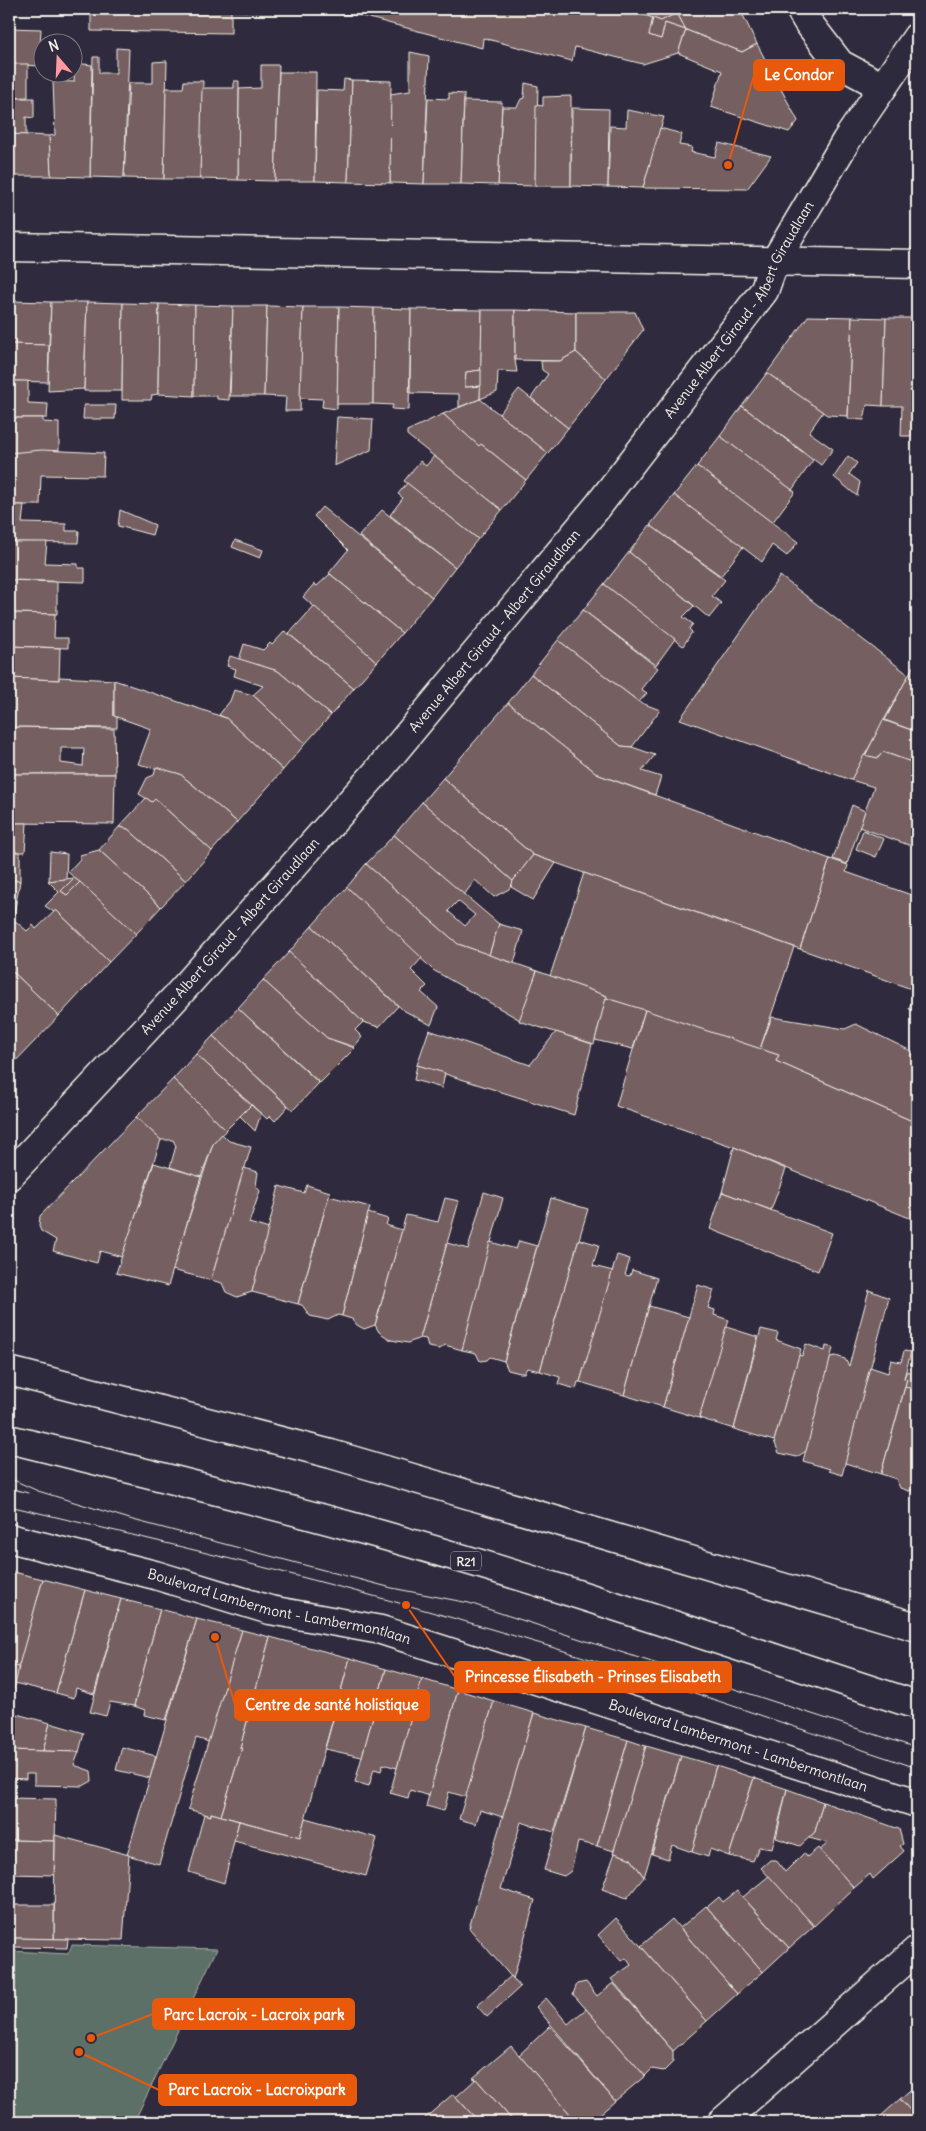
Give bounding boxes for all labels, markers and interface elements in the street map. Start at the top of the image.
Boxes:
north arrow [32,32,82,82]
text: N [46,36,61,56]
callout: Le Condor [754,60,844,90]
text: Le Condor [764,65,835,84]
street label: Avenue Albert Giraud - Albert Giraudlaan [660,198,818,422]
street label: Avenue Albert Giraud - Albert Giraudlaan [405,526,584,736]
street label: Avenue Albert Giraud - Albert Giraudlaan [137,834,323,1038]
road number: R21 [451,1552,481,1570]
street label: Boulevard Lambermont - Lambermontlaan [146,1565,413,1648]
callout: Princesse Élisabeth - Prinses Elisabeth [455,1662,731,1692]
text: Princesse Élisabeth - Prinses Elisabeth [465,1666,721,1686]
callout: Centre de santé holistique [235,1690,429,1720]
text: Centre de santé holistique [245,1695,419,1715]
street label: Boulevard Lambermont - Lambermontlaan [607,1695,870,1795]
callout: Parc Lacroix - Lacroix park [153,1999,354,2029]
text: Parc Lacroix - Lacroix park [163,2005,345,2025]
callout: Parc Lacroix - Lacroixpark [159,2075,356,2105]
text: Parc Lacroix - Lacroixpark [168,2080,346,2100]

